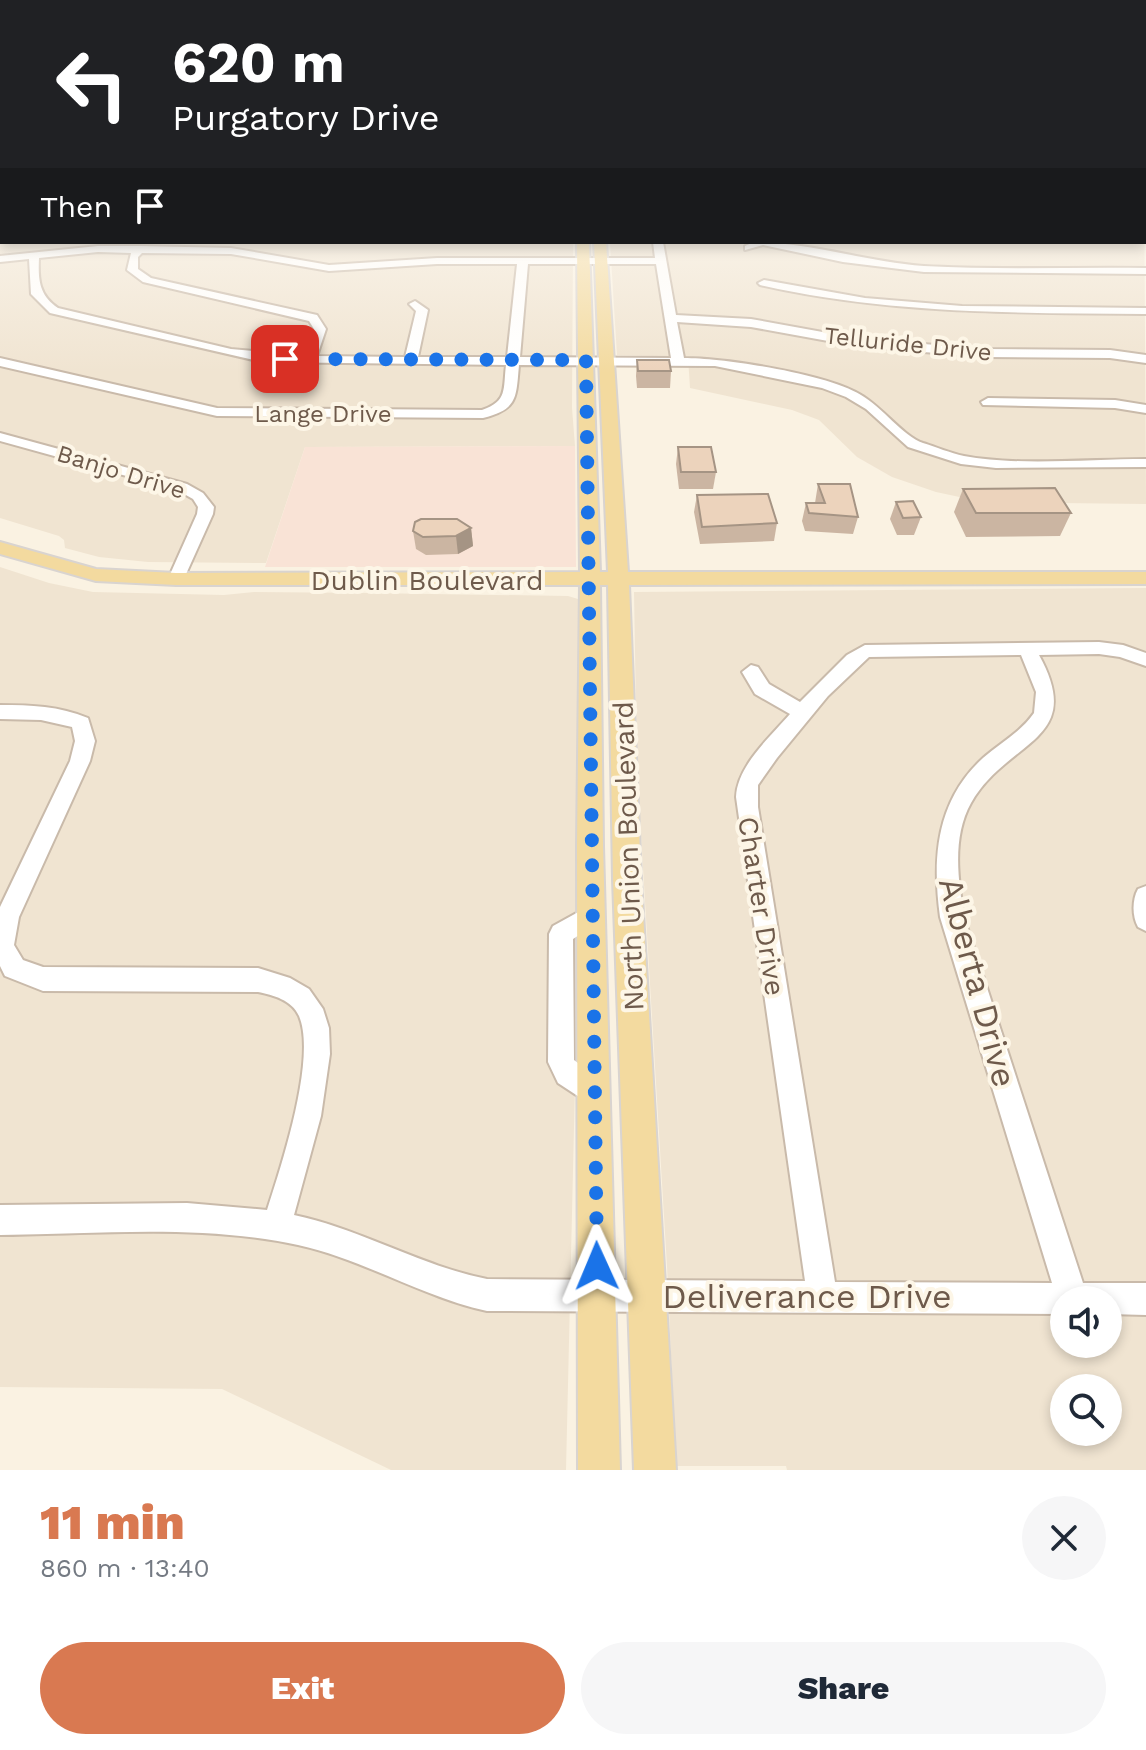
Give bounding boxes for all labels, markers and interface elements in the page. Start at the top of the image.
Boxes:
text: 620 m [172,30,345,96]
icon: left [40,32,144,136]
text: Purgatory Drive [172,97,440,139]
icon: arrive [128,184,172,228]
text: Then [40,189,112,224]
street label: Telluride Drive [823,321,993,367]
pin [251,325,319,393]
icon: arrive [263,337,307,381]
street label: Lange Drive [254,400,392,428]
street label: Banjo Drive [53,439,189,505]
street label: Dublin Boulevard [310,564,544,597]
street label: North Union Boulevard [607,701,650,1011]
street label: Charter Drive [731,814,792,998]
street label: Alberta Drive [931,873,1025,1091]
position arrow [555,1224,639,1308]
street label: Deliverance Drive [662,1276,952,1316]
map controls [1050,1286,1122,1446]
button: sound [1050,1286,1122,1358]
button: search [1050,1374,1122,1446]
text: 11 min [40,1494,185,1551]
button: close [1022,1496,1106,1580]
text: 860 m · 13:40 [40,1553,210,1583]
button: Exit [40,1642,565,1734]
button: Share [581,1642,1106,1734]

